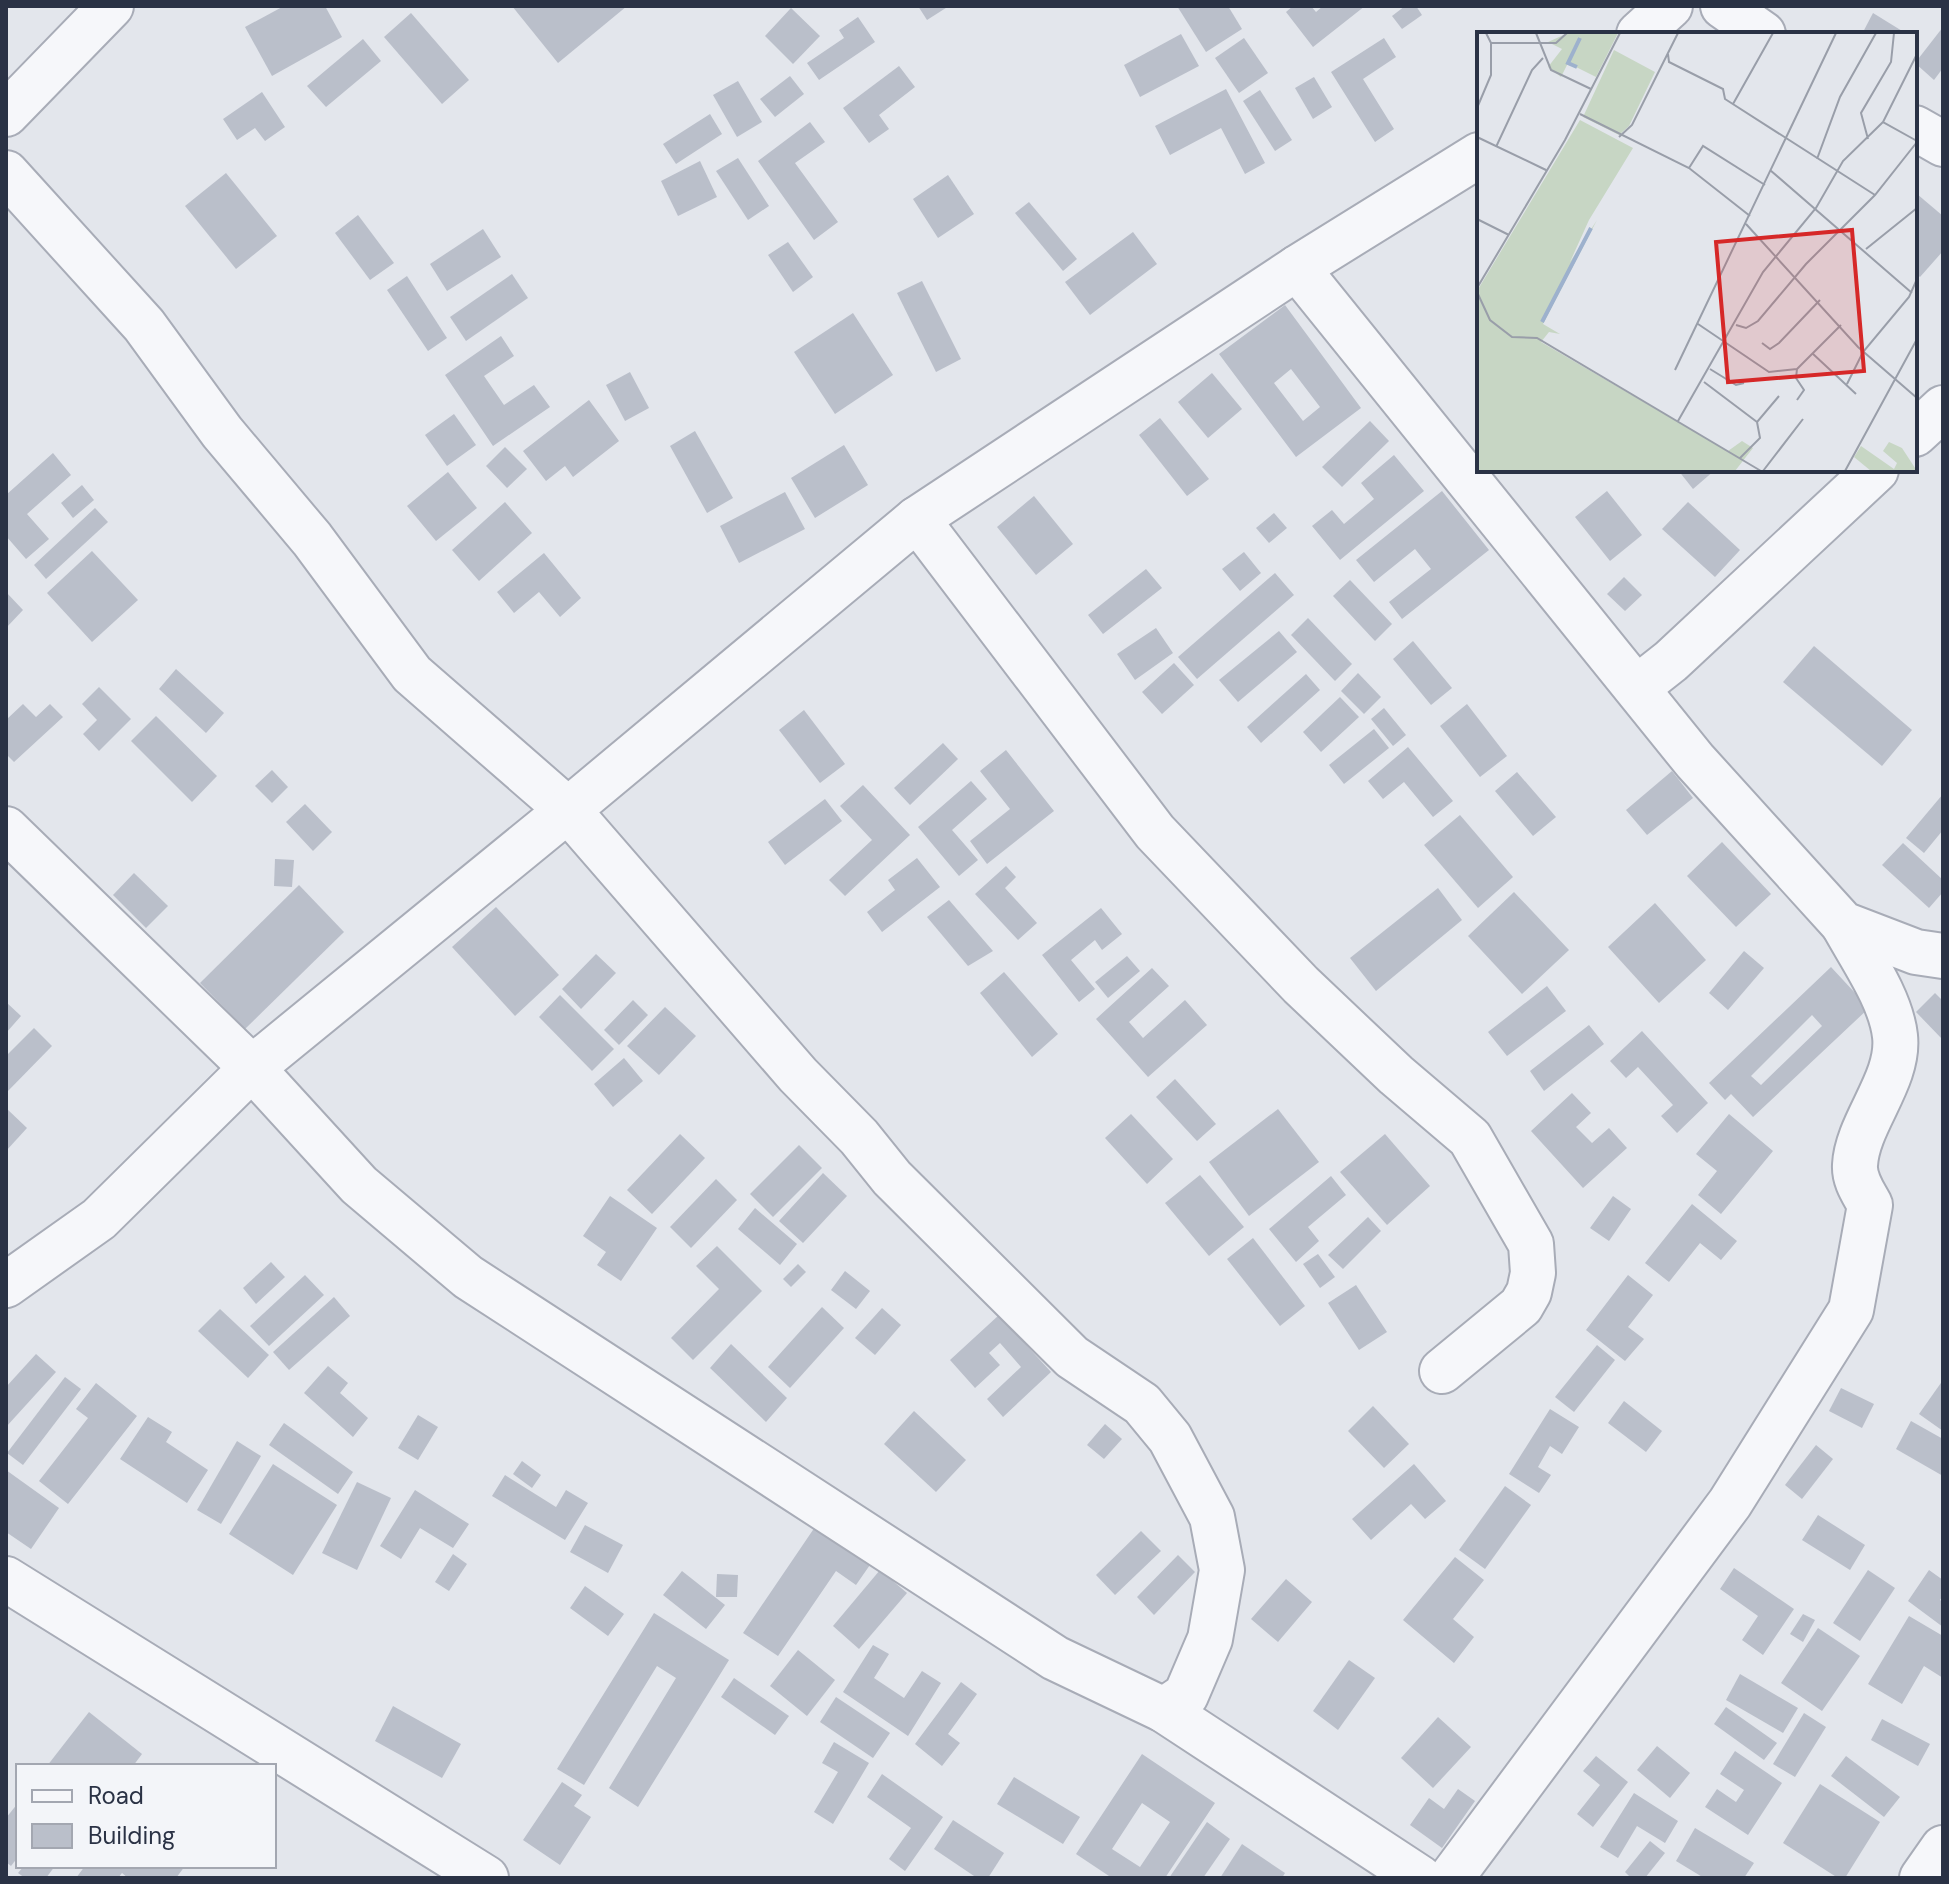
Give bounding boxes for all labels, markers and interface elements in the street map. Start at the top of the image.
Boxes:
inset map [1477,32,1917,472]
legend [16,1764,276,1868]
text: Road [88,1780,144,1811]
text: Building [88,1820,175,1851]

